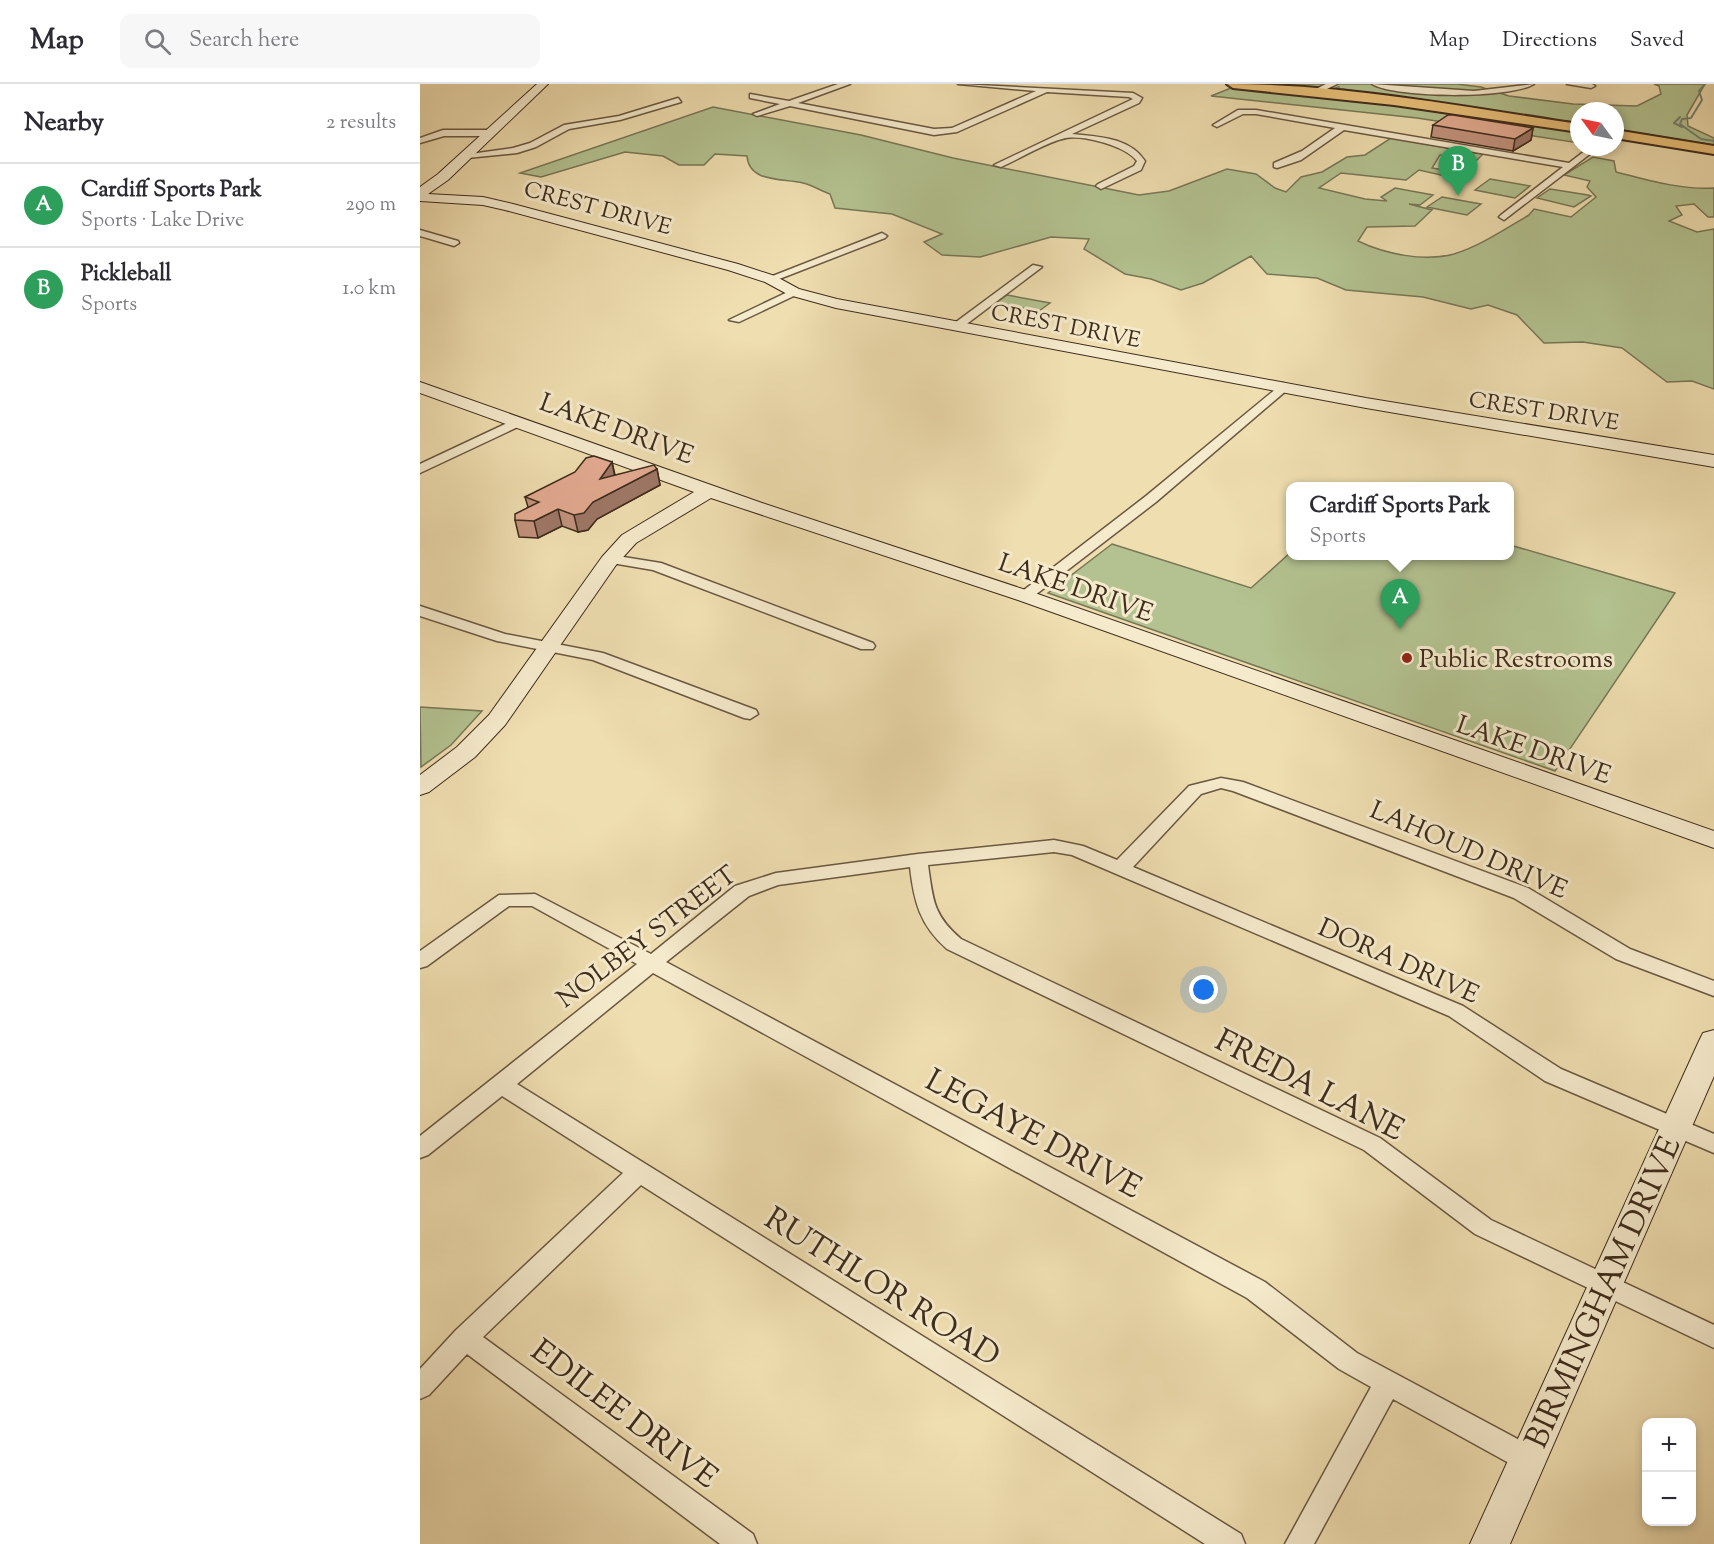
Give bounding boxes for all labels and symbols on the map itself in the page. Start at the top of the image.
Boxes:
north arrow [1570,102,1624,156]
pin: B [1438,147,1478,196]
street label: CREST DRIVE [520,175,675,245]
street label: CREST DRIVE [988,298,1143,358]
street label: LAKE DRIVE [534,385,699,475]
street label: CREST DRIVE [1466,385,1621,441]
street label: LAKE DRIVE [993,546,1158,633]
pin: A [1380,580,1420,629]
place label: Public Restrooms [1419,642,1613,679]
marker: Public Restrooms [1400,651,1414,665]
street label: LAKE DRIVE [1451,708,1616,795]
street label: LAHOUD DRIVE [1364,793,1573,910]
street label: NOLBEY STREET [550,858,745,1018]
street label: DORA DRIVE [1312,910,1485,1014]
your location [1189,975,1218,1004]
street label: FREDA LANE [1206,1019,1411,1154]
street label: LEGAYE DRIVE [916,1059,1149,1212]
street label: BIRMINGHAM DRIVE [1515,1130,1694,1456]
street label: RUTHLOR ROAD [755,1197,1008,1380]
street label: EDILEE DRIVE [520,1330,726,1501]

